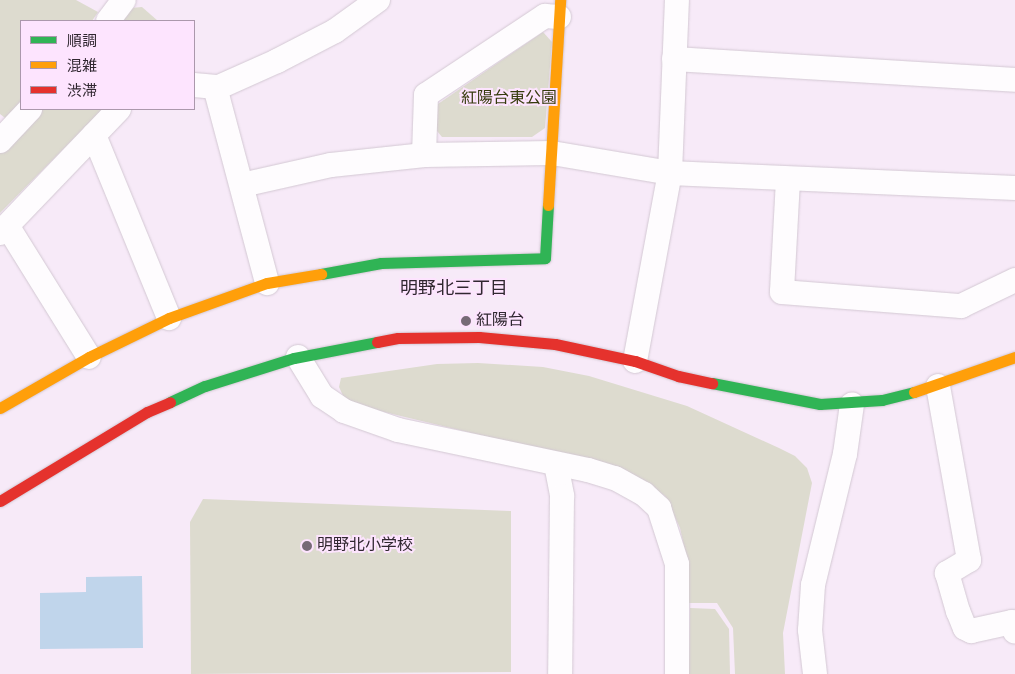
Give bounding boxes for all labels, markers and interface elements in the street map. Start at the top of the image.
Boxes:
legend [20,20,195,110]
text: 順調 [67,32,97,51]
text: 混雑 [67,57,97,76]
text: 渋滞 [67,82,97,101]
park label: 紅陽台東公園 [461,89,557,109]
district label: 明野北三丁目 [400,278,508,300]
place label: 紅陽台 [476,311,524,331]
marker: 紅陽台 [460,315,472,327]
place label: 明野北小学校 [317,536,413,556]
marker: 明野北小学校 [301,540,313,552]

